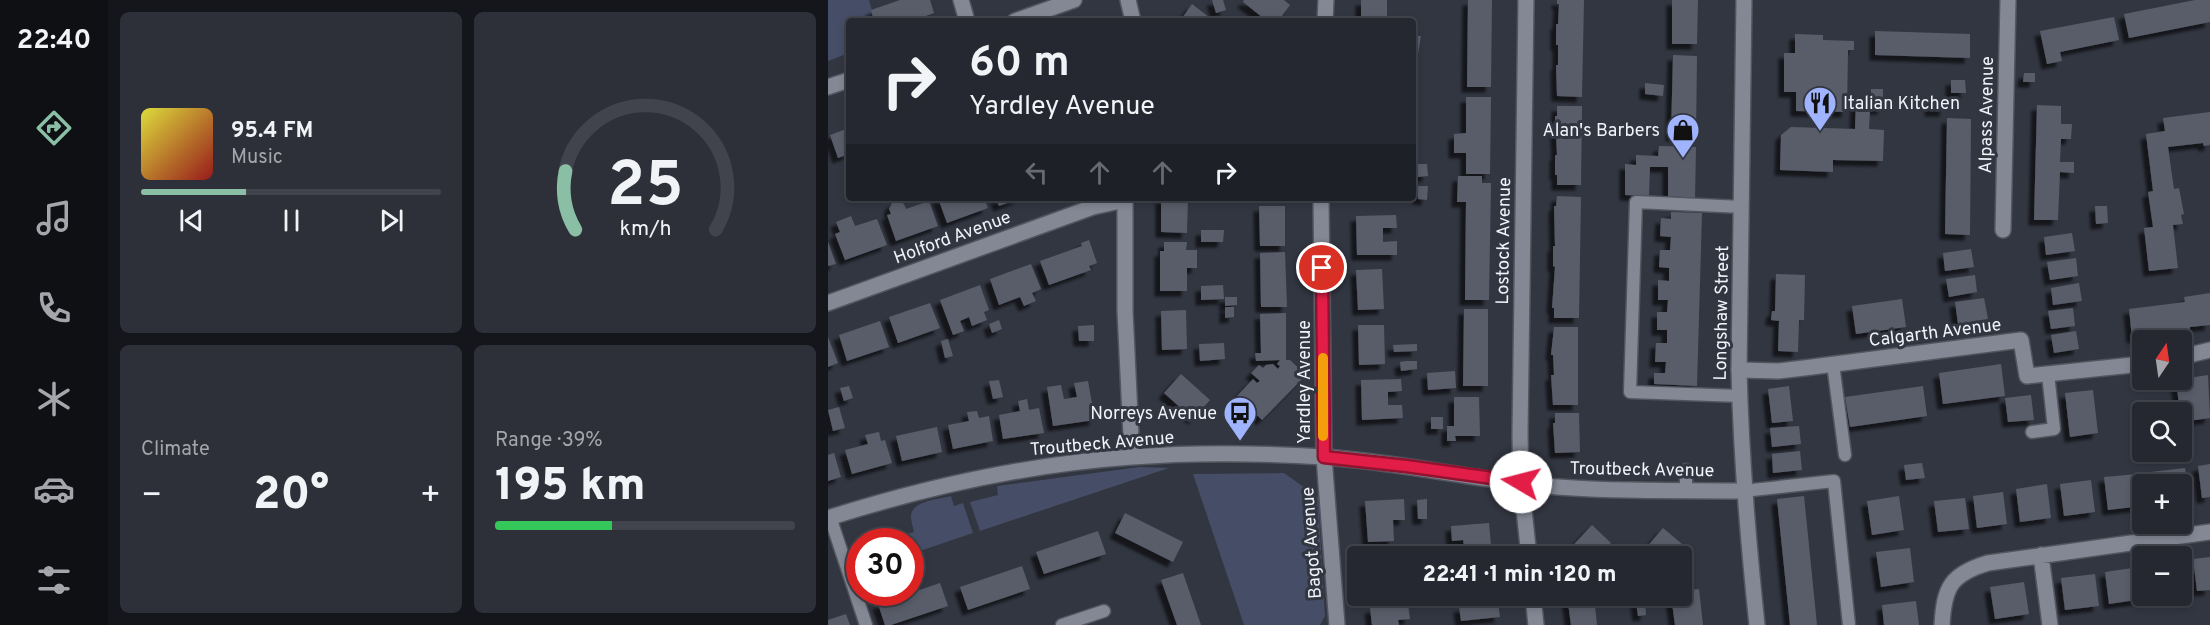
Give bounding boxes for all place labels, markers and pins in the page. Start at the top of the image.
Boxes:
restaurant icon: Italian Kitchen [1802,85,1838,132]
place label: Italian Kitchen [1843,93,1960,116]
shop icon: Alan's Barbers [1665,112,1701,159]
place label: Alan's Barbers [1543,120,1660,143]
pin [1296,242,1347,293]
bus stop icon: Norreys Avenue [1222,395,1258,442]
place label: Norreys Avenue [1090,403,1217,426]

